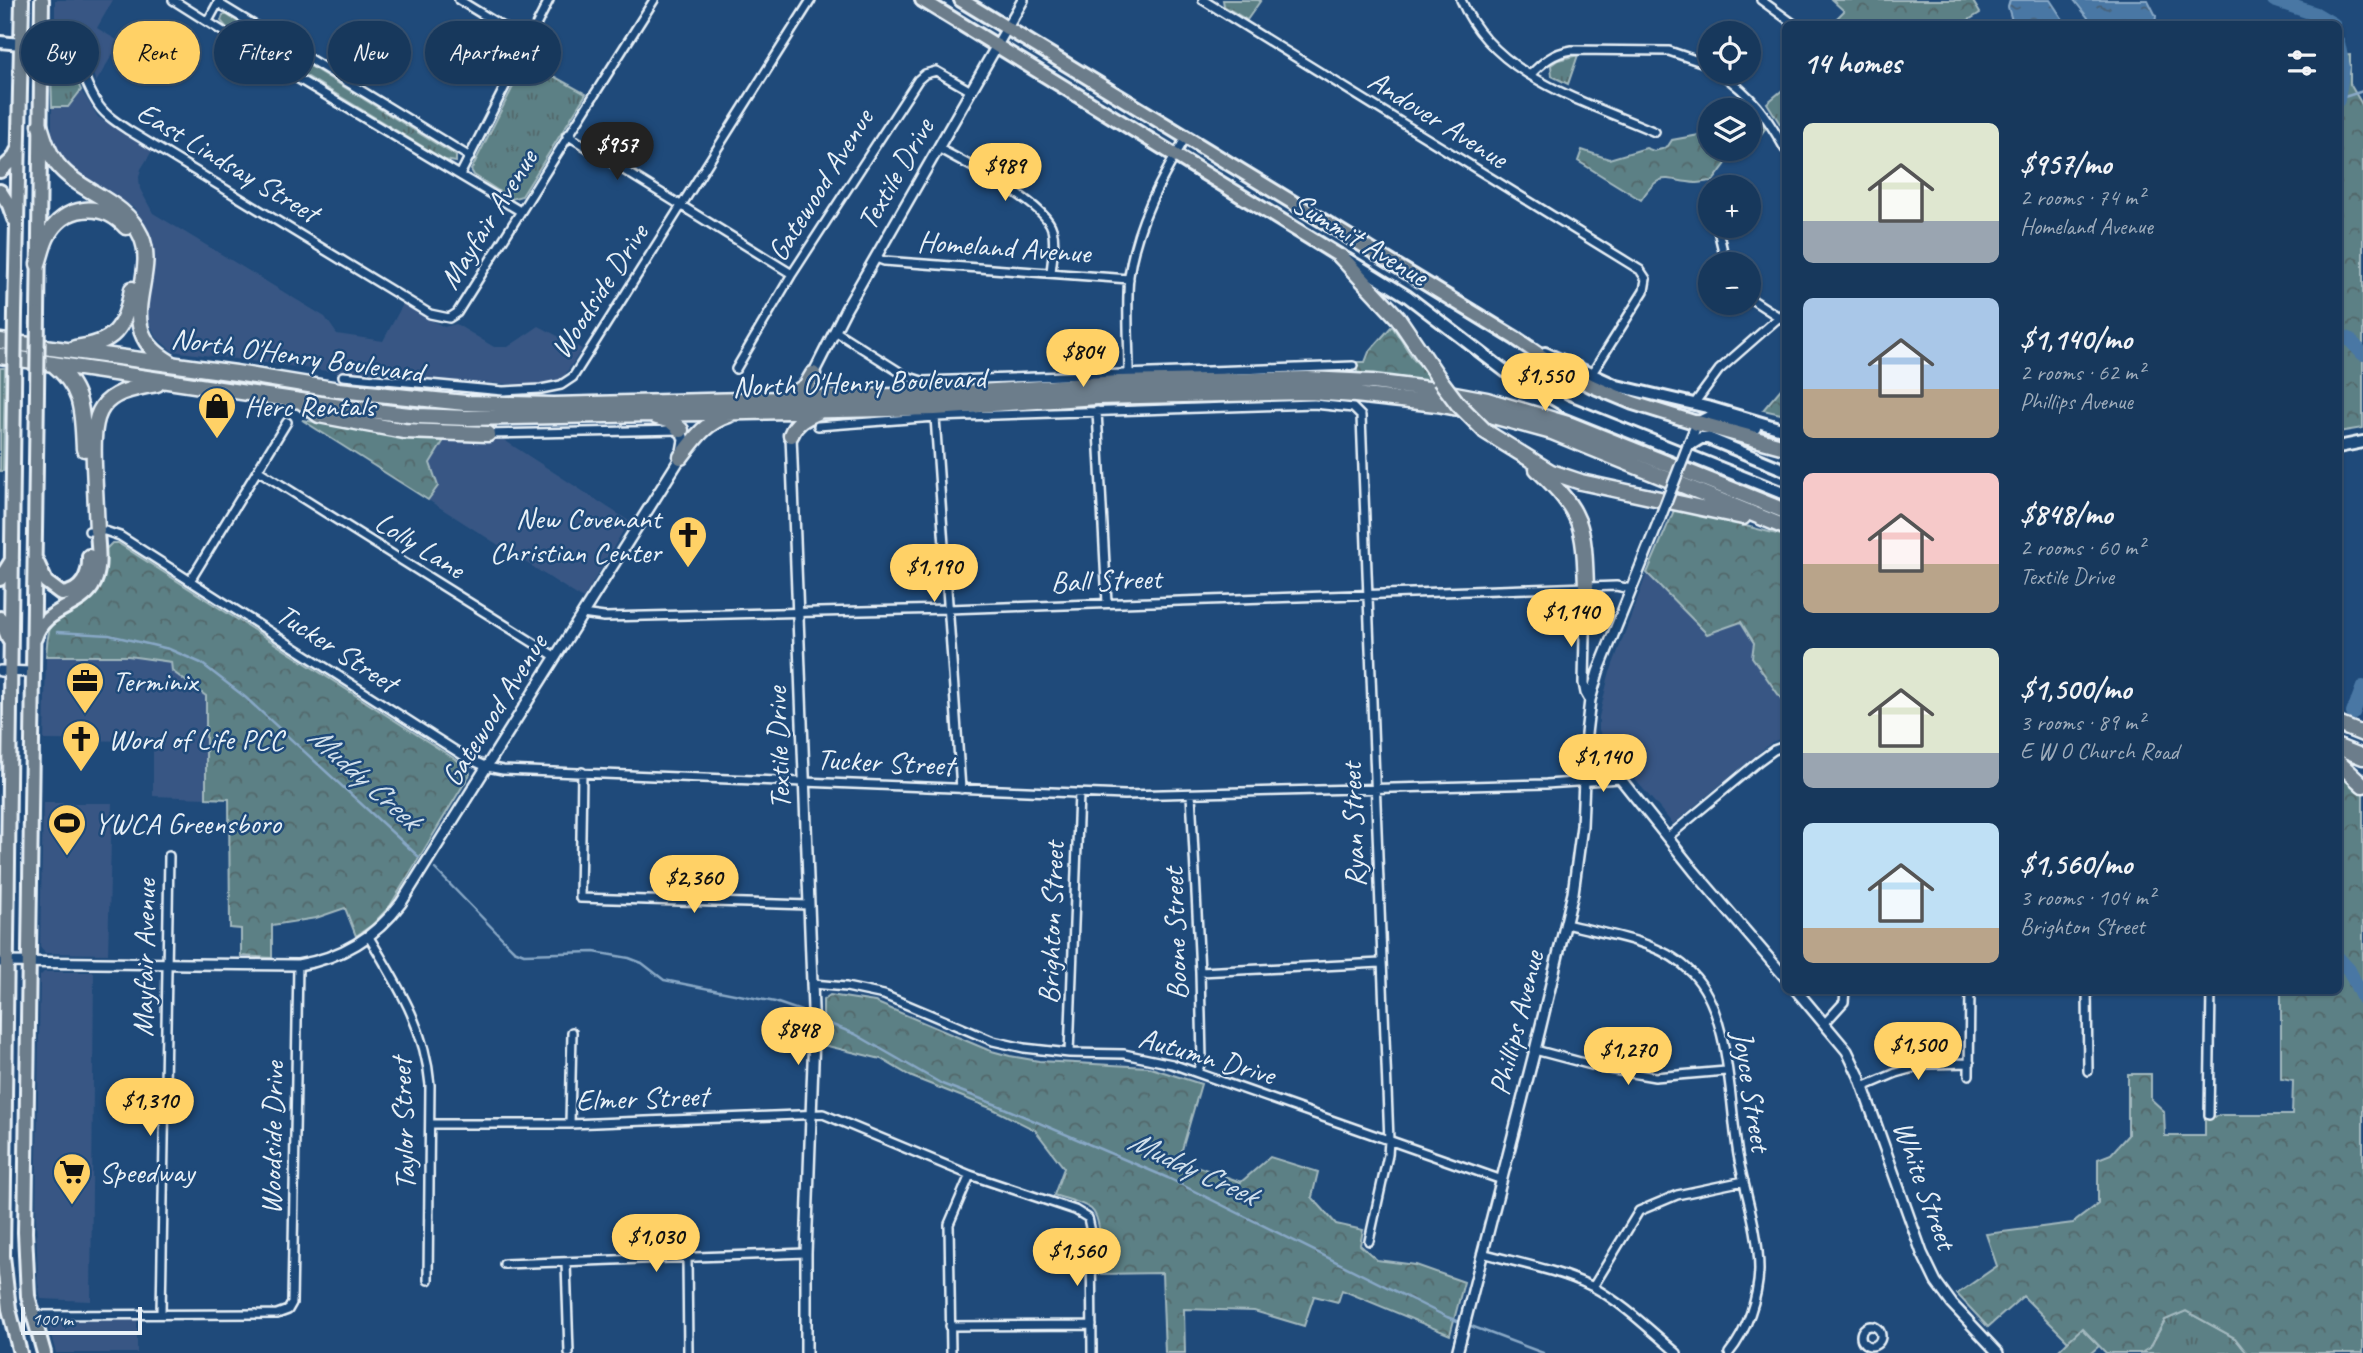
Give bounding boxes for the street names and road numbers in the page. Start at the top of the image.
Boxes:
street label: Andover Avenue [1361,61,1517,178]
street label: East Lindsay Street [130,93,329,233]
street label: Gatewood Avenue [758,100,883,268]
street label: Textile Drive [848,109,943,237]
street label: Mayfair Avenue [430,140,547,296]
street label: Summit Avenue [1285,184,1437,296]
street label: Woodside Drive [541,215,658,365]
street label: Homeland Avenue [916,222,1094,272]
street label: North O'Henry Boulevard [169,319,429,392]
street label: North O'Henry Boulevard [732,358,990,405]
street label: Lolly Lane [368,503,474,589]
street label: Ball Street [1050,559,1165,601]
street label: Tucker Street [269,595,408,703]
street label: Gatewood Avenue [432,625,557,793]
street label: Textile Drive [757,684,799,810]
street label: Tucker Street [816,739,958,785]
street label: Ryan Street [1332,759,1374,888]
street label: Brighton Street [1029,838,1073,1005]
street label: Boone Street [1154,864,1196,1001]
street label: Mayfair Avenue [124,877,164,1037]
street label: Phillips Avenue [1480,945,1553,1099]
street label: Autumn Drive [1135,1018,1282,1094]
street label: Joyce Street [1723,1026,1781,1157]
street label: Taylor Street [382,1053,424,1191]
street label: Woodside Drive [252,1059,292,1215]
street label: Elmer Street [575,1077,713,1119]
street label: White Street [1884,1116,1967,1257]

